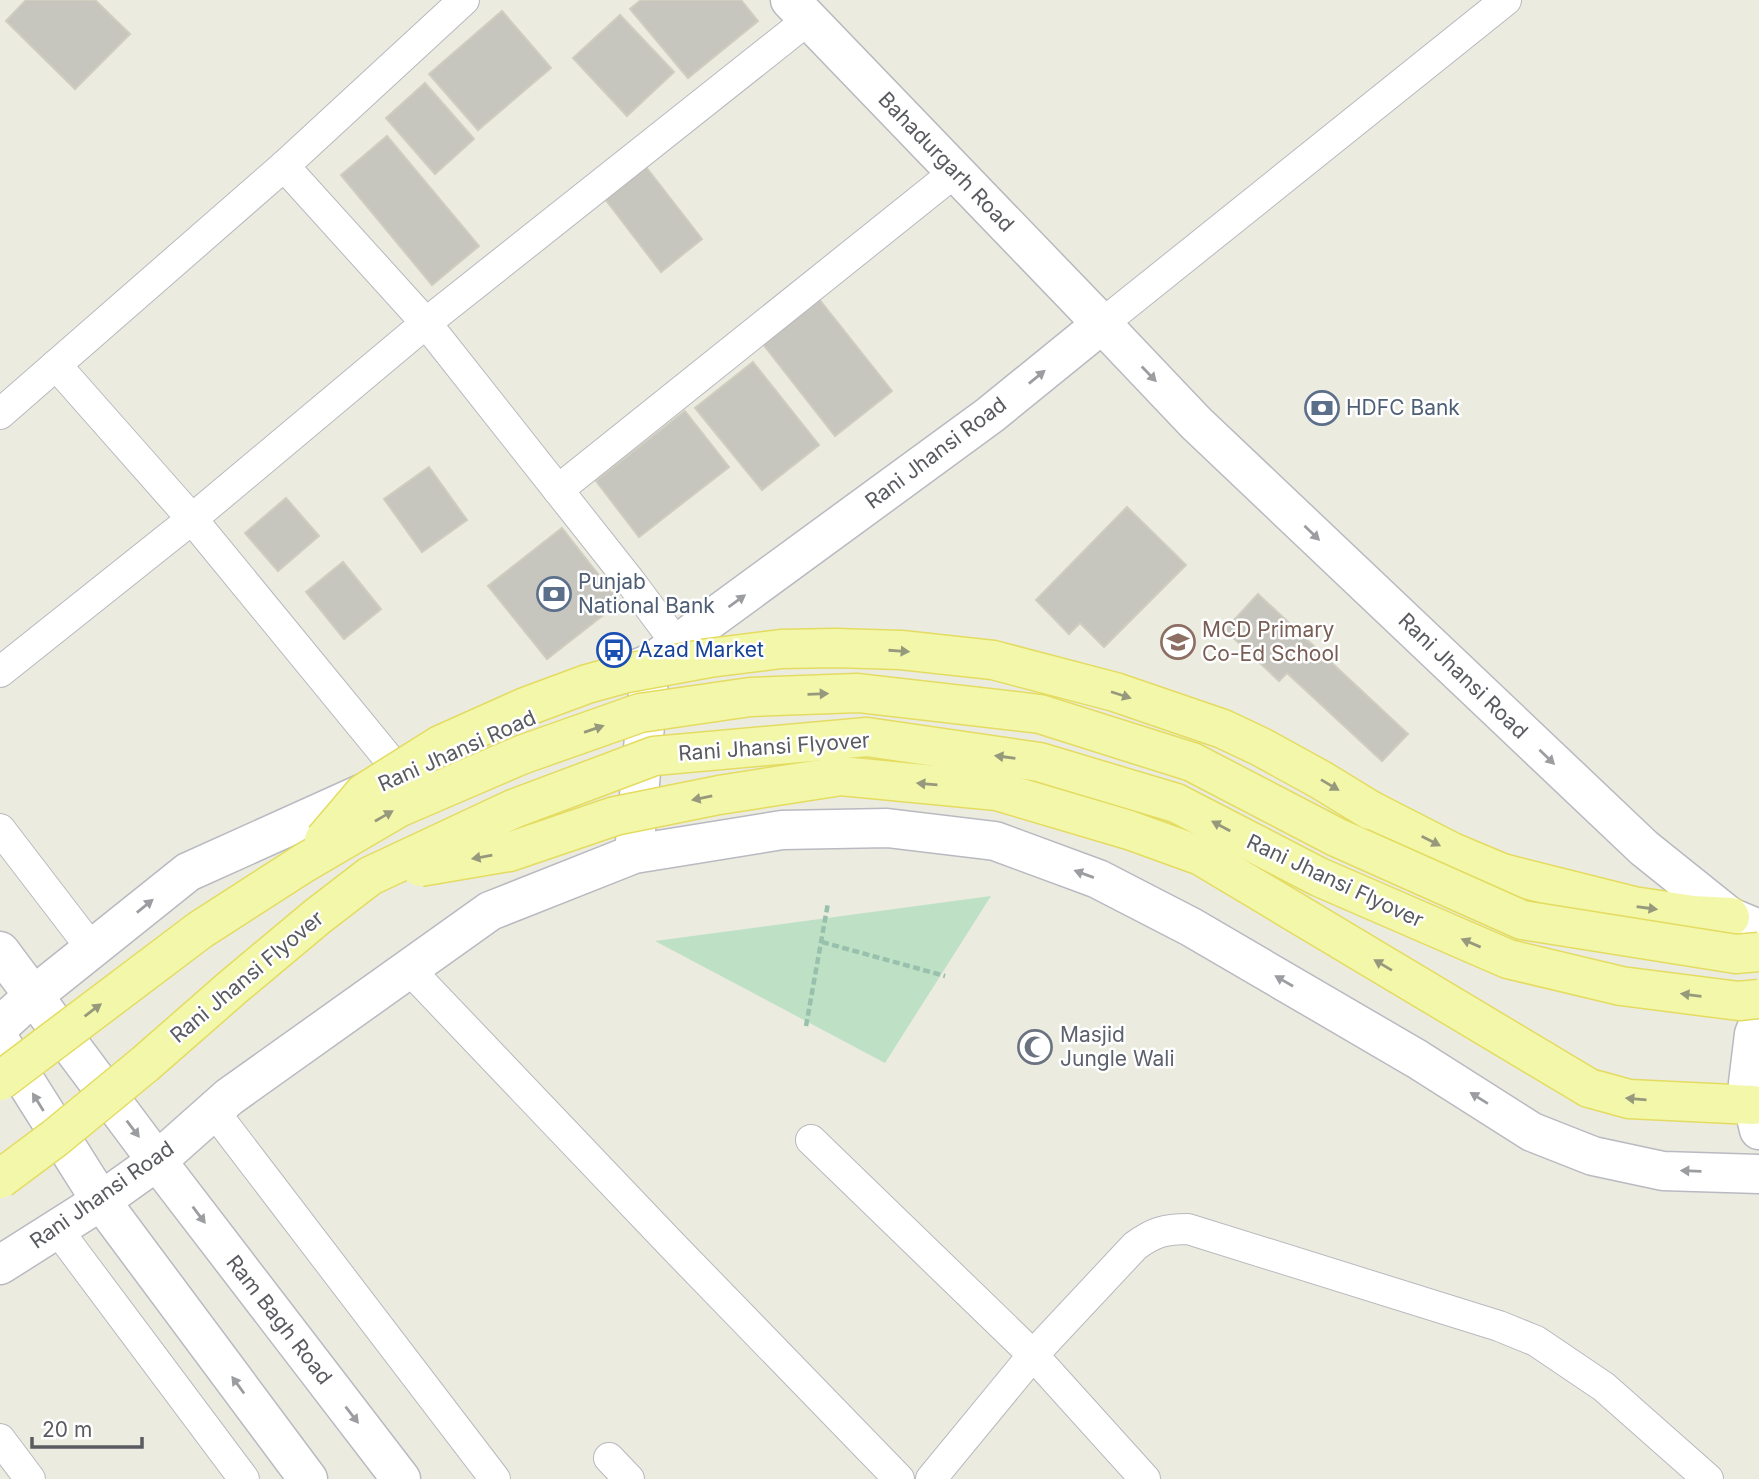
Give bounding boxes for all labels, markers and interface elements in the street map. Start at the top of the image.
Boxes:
street label: Bahadurgarh Road [873,87,1019,237]
one-way arrow [1140,365,1157,382]
one-way arrow [1027,369,1045,384]
bank icon: HDFC Bank [1303,389,1341,427]
street label: Rani Jhansi Road [860,391,1011,514]
place label: HDFC Bank [1346,395,1460,420]
one-way arrow [1303,524,1320,541]
place label: Punjab National Bank [578,569,715,618]
bank icon: Punjab National Bank [535,575,573,613]
one-way arrow [727,593,745,608]
street label: Rani Jhansi Road [1394,608,1533,744]
place label: MCD Primary Co-Ed School [1202,617,1339,666]
school or university icon: MCD Primary Co-Ed School [1159,623,1197,661]
bus stop icon: Azad Market [595,631,633,669]
place label: Azad Market [638,637,764,662]
one-way arrow [888,645,910,656]
one-way arrow [807,689,829,700]
one-way arrow [1111,690,1132,701]
street label: Rani Jhansi Road [374,705,540,797]
one-way arrow [584,723,605,734]
street label: Rani Jhansi Flyover [677,727,871,766]
one-way arrow [1539,748,1556,765]
one-way arrow [994,751,1016,762]
one-way arrow [916,778,938,789]
one-way arrow [1320,779,1339,791]
one-way arrow [691,793,713,804]
one-way arrow [374,810,394,822]
one-way arrow [1211,820,1230,832]
street label: Rani Jhansi Flyover [1243,829,1428,932]
one-way arrow [1421,835,1441,846]
one-way arrow [471,852,493,863]
one-way arrow [1073,868,1094,879]
one-way arrow [136,899,154,914]
one-way arrow [1636,903,1658,914]
street label: Rani Jhansi Flyover [165,905,328,1048]
one-way arrow [1461,937,1481,949]
one-way arrow [1374,959,1393,972]
one-way arrow [1275,975,1294,987]
one-way arrow [1680,989,1702,1000]
one-way arrow [84,1003,102,1018]
place label: Masjid Jungle Wali [1060,1022,1175,1071]
mosque icon: Masjid Jungle Wali [1016,1028,1054,1066]
one-way arrow [32,1092,45,1111]
one-way arrow [1470,1092,1489,1105]
one-way arrow [1625,1093,1647,1104]
one-way arrow [126,1120,140,1138]
street label: Rani Jhansi Road [25,1136,178,1254]
one-way arrow [1680,1166,1702,1177]
one-way arrow [191,1206,206,1224]
street label: Ram Bagh Road [221,1250,338,1389]
one-way arrow [231,1375,245,1394]
scale bar [32,1406,142,1450]
one-way arrow [345,1406,359,1424]
text: 20 m [42,1417,92,1442]

